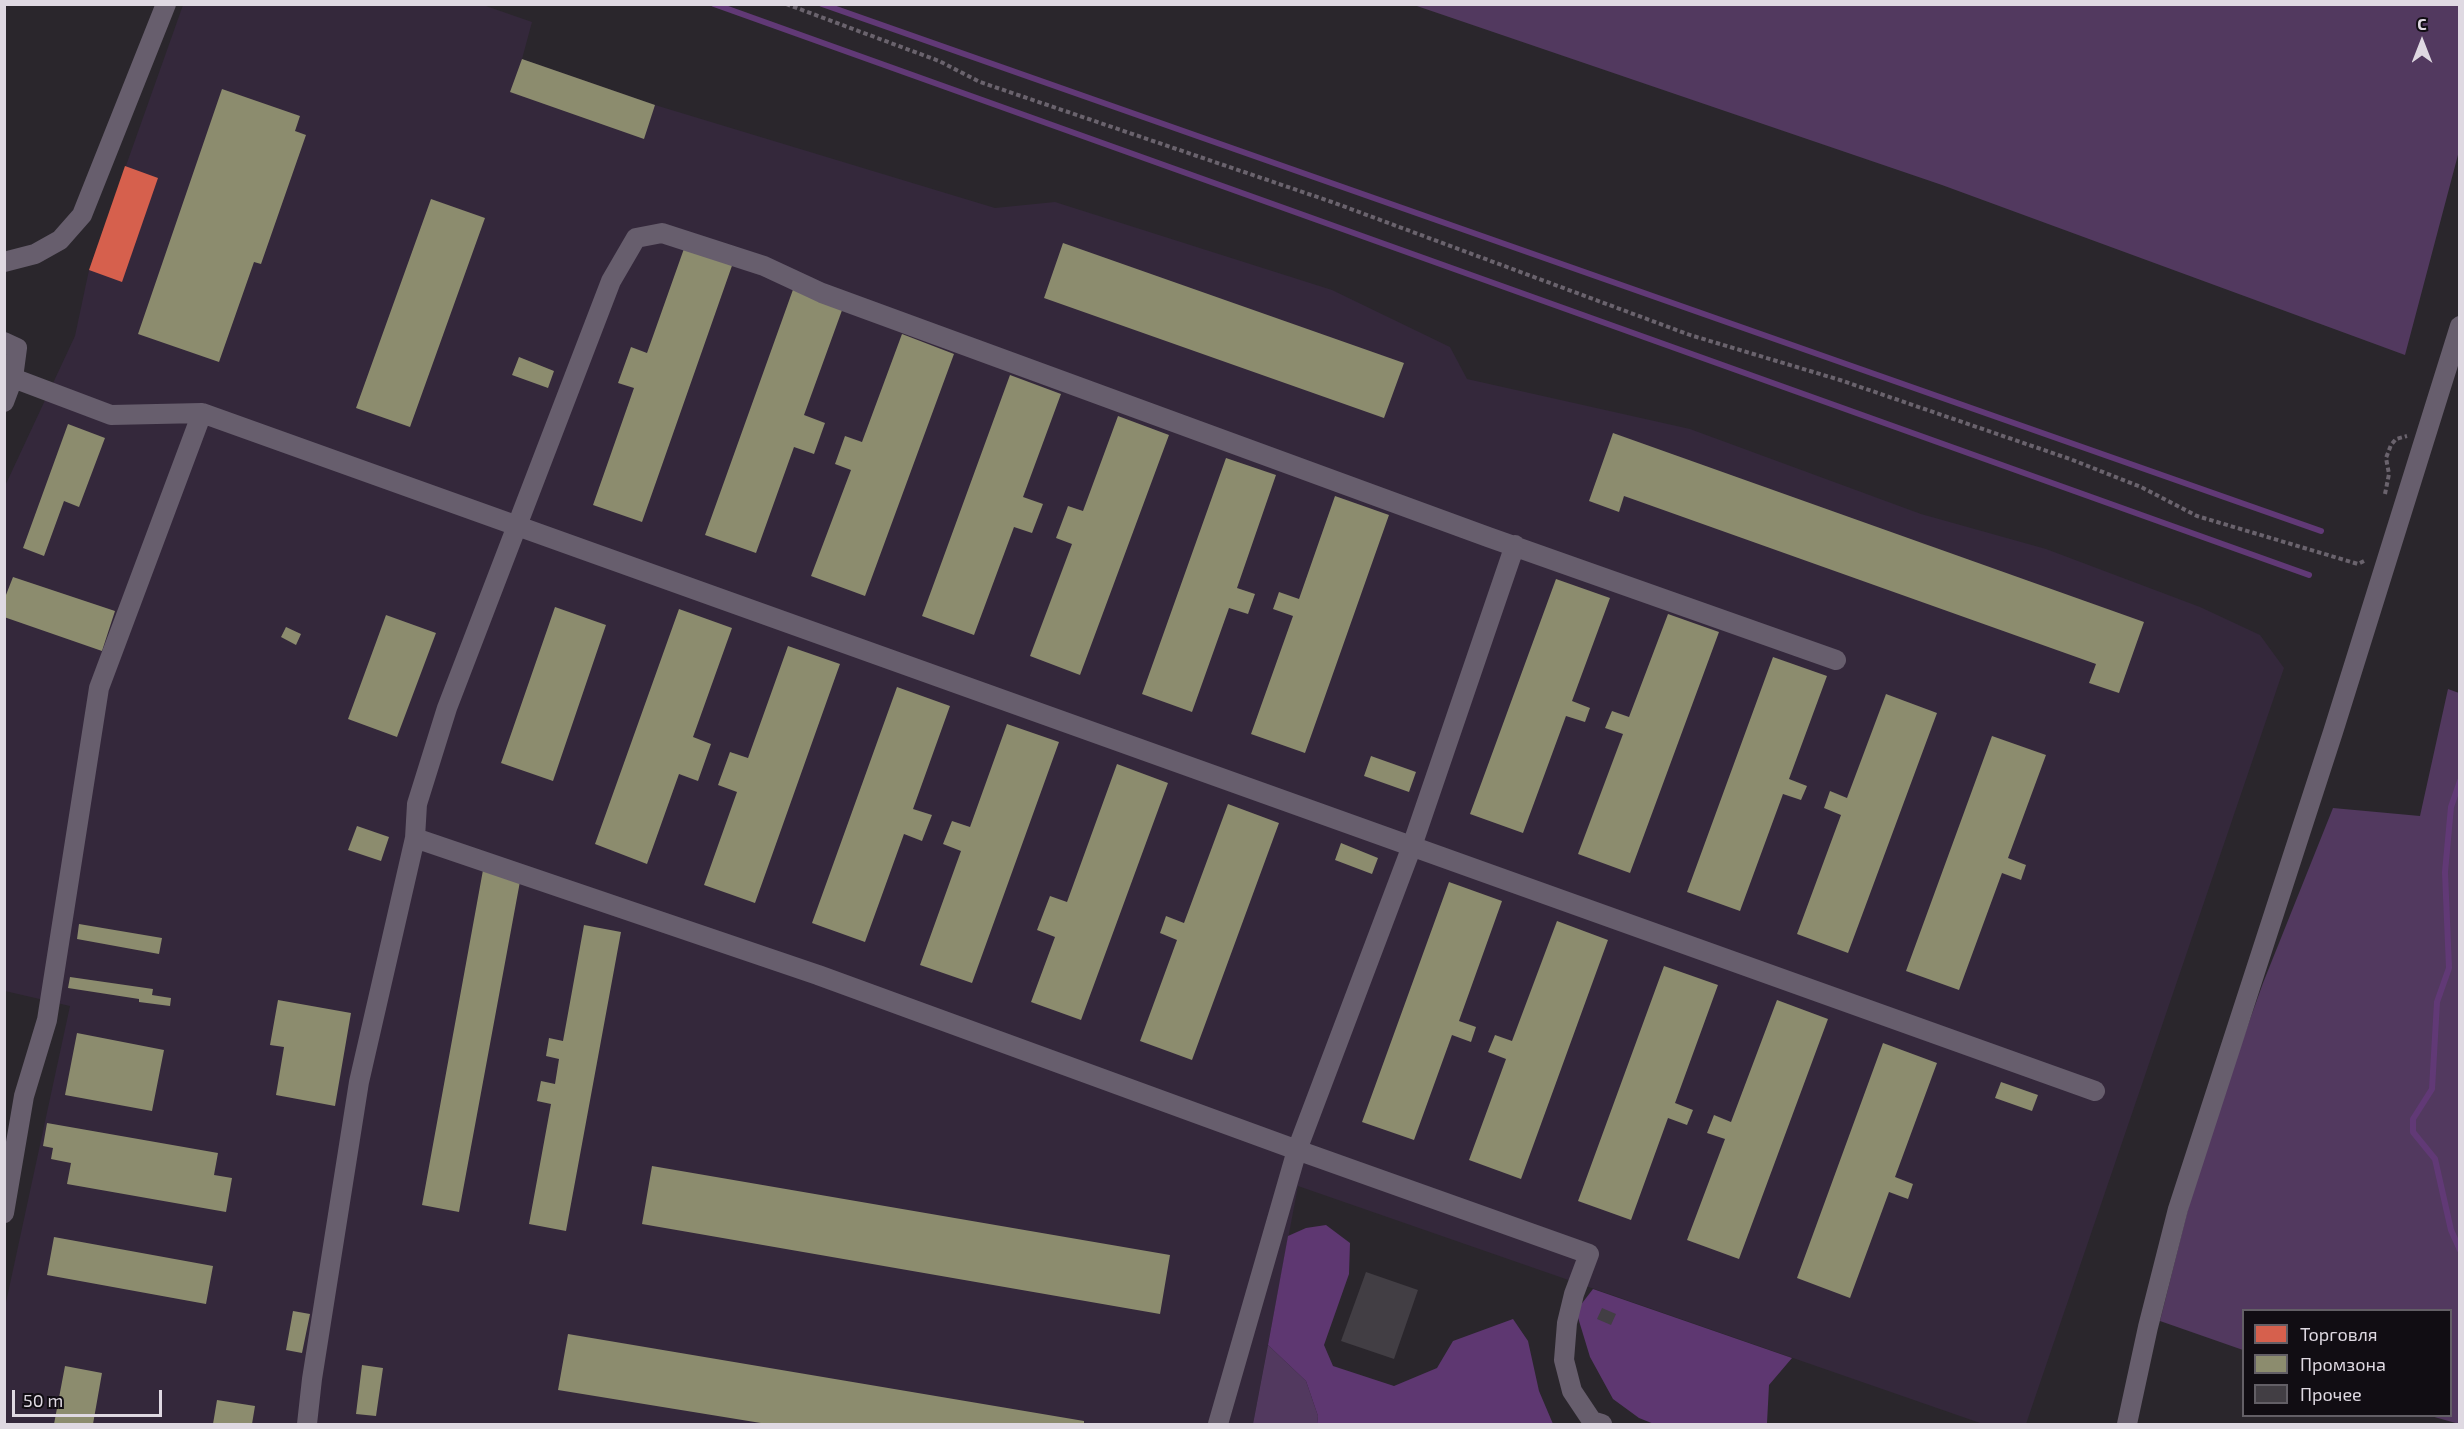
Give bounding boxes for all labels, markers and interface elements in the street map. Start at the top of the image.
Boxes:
north arrow [2392,12,2452,72]
text: С [2417,14,2427,33]
legend [2242,1309,2452,1417]
text: Торговля [2300,1323,2378,1345]
text: Промзона [2300,1353,2386,1375]
scale bar [15,1378,165,1416]
text: Прочее [2300,1383,2362,1405]
text: 50 m [23,1389,63,1411]

